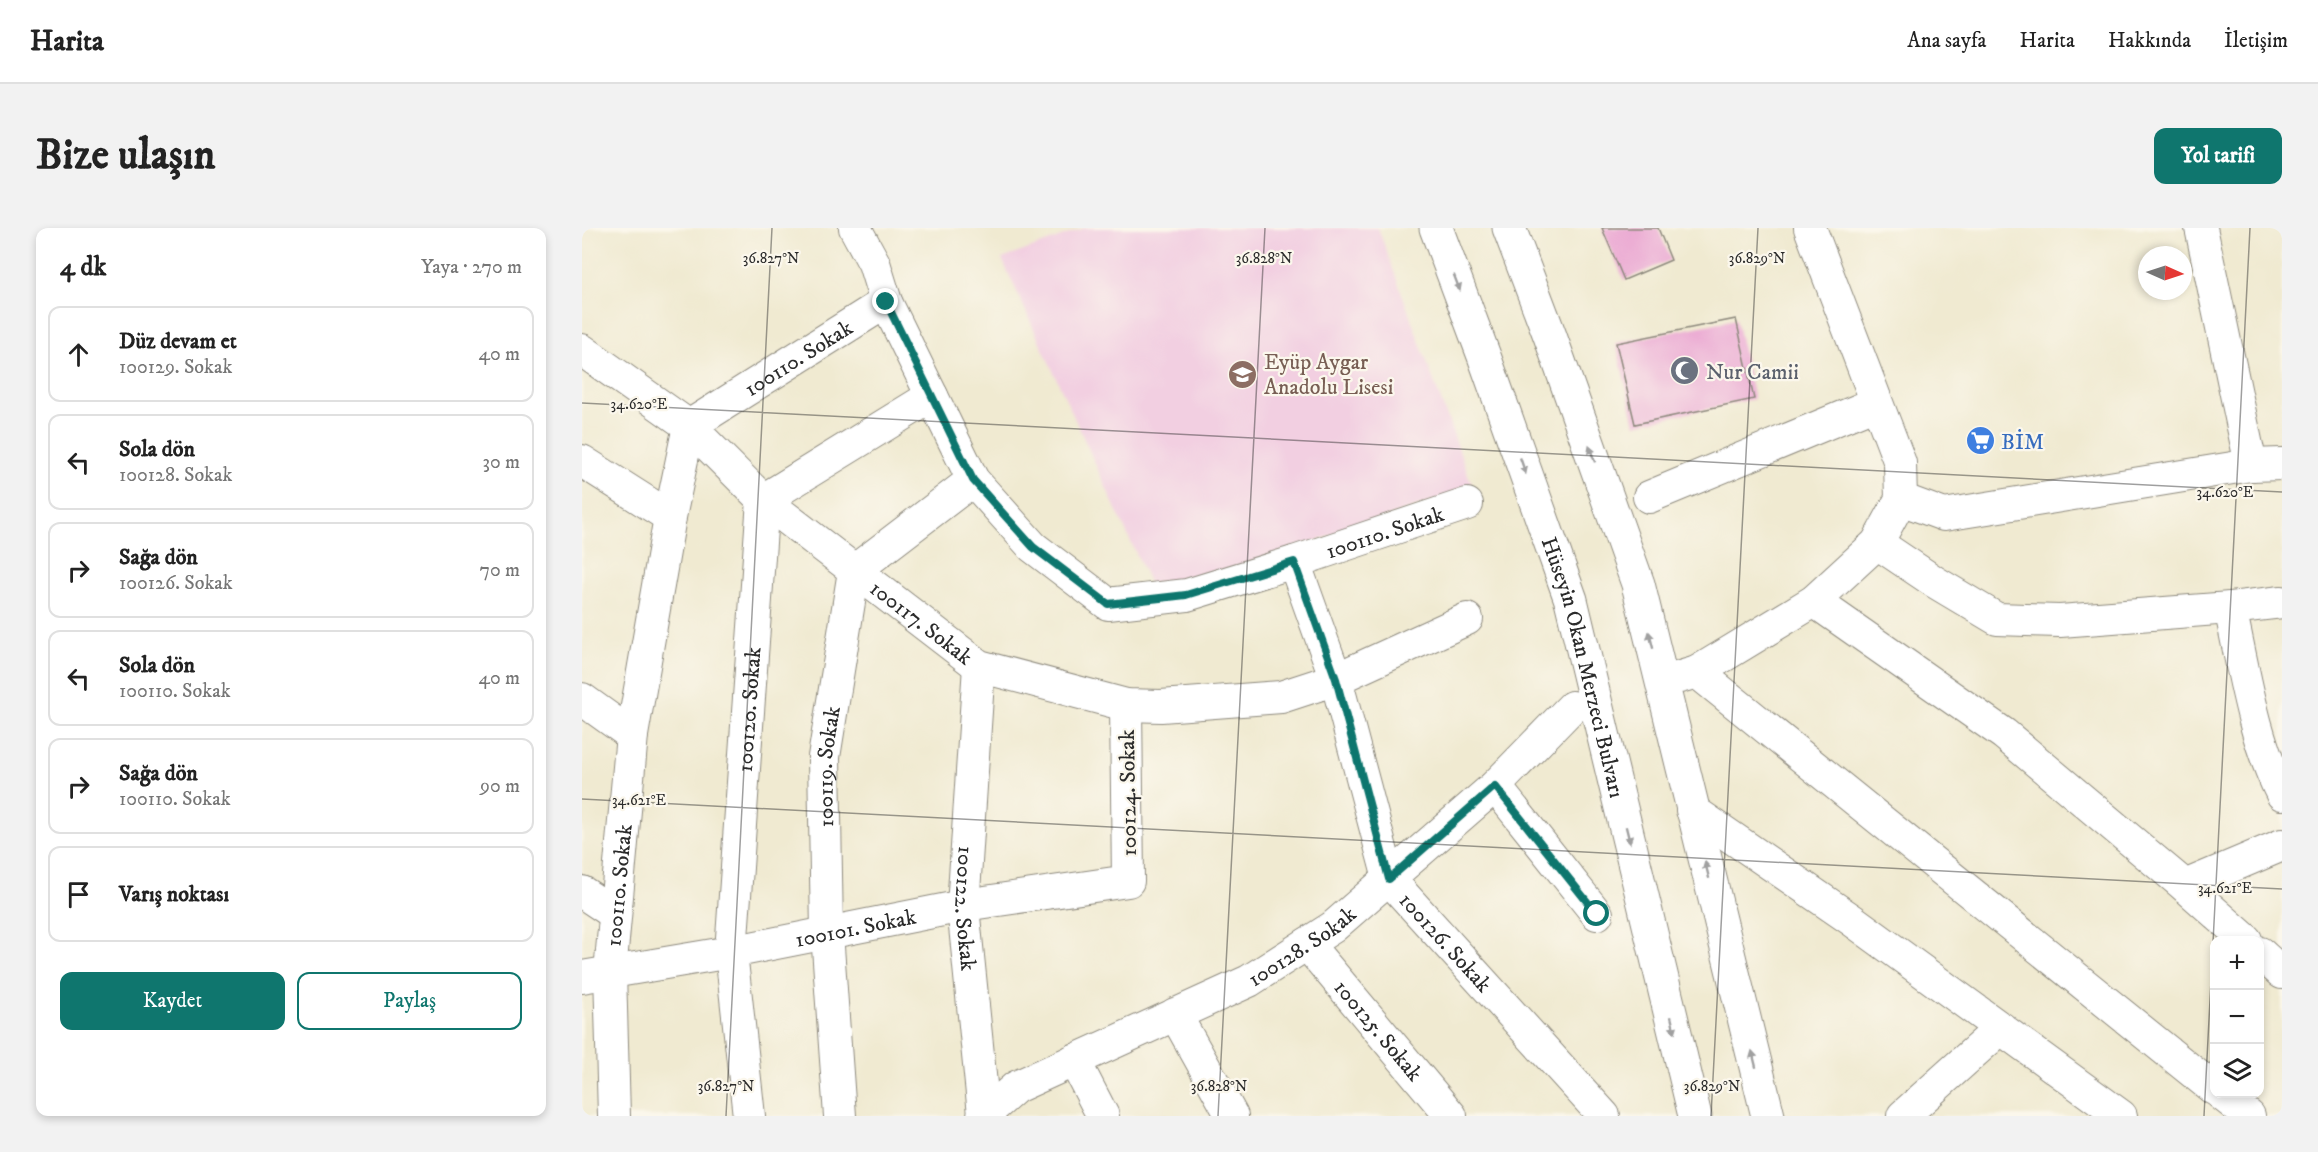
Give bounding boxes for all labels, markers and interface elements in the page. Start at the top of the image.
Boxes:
text: Harita [30,24,104,59]
text: Ana sayfa [1907,28,1987,54]
text: Harita [2020,28,2075,54]
text: Hakkında [2108,28,2191,54]
text: İletişim [2224,28,2288,54]
button: Yol tarifi [2154,128,2282,184]
text: Bize ulaşın [36,130,216,182]
north arrow [2138,246,2192,300]
text: 36.827°N [743,249,799,268]
text: 36.828°N [1236,249,1292,268]
text: 36.829°N [1729,249,1785,268]
text: 4 dk [60,251,106,284]
text: Yaya · 270 m [421,255,522,280]
one-way arrow [1453,274,1462,292]
route end [872,288,898,314]
street label: 100110. Sokak [740,315,858,403]
text: Düz devam et [119,328,237,355]
icon: ahead [62,338,95,371]
text: 40 m [478,342,520,367]
place label: Eyüp Aygar Anadolu Lisesi [1264,349,1393,401]
text: 100129. Sokak [119,355,232,380]
mosque icon: Nur Camii [1669,355,1701,387]
school or university icon: Eyüp Aygar Anadolu Lisesi [1227,358,1259,390]
place label: Nur Camii [1706,359,1799,386]
text: 34.620°E [611,395,668,414]
supermarket icon: BİM [1964,425,1996,457]
place label: BİM [2001,429,2044,456]
text: Sola dön [119,436,195,463]
one-way arrow [1586,445,1596,463]
icon: left [62,446,95,479]
text: 30 m [482,450,520,475]
one-way arrow [1518,457,1528,475]
text: 100128. Sokak [119,463,232,488]
text: 34.620°E [2197,483,2254,502]
street label: 100110. Sokak [1323,501,1448,565]
street label: Hüseyin Okan Merzeci Bulvarı [1535,534,1630,801]
text: Sağa dön [119,544,198,571]
icon: right [62,554,95,587]
text: 70 m [479,558,520,583]
text: 100126. Sokak [119,571,233,596]
street label: 100117. Sokak [864,575,978,671]
one-way arrow [1646,630,1656,649]
street label: 100120. Sokak [732,646,768,773]
text: Sola dön [119,652,195,679]
icon: left [62,662,95,695]
text: 40 m [478,666,520,691]
text: 100110. Sokak [119,679,231,704]
street label: 100119. Sokak [812,704,847,828]
street label: 100124. Sokak [1114,729,1143,857]
text: Sağa dön [119,760,198,787]
icon: right [62,770,95,803]
text: 90 m [480,774,520,799]
text: 100110. Sokak [119,787,231,812]
text: 34.621°E [612,791,666,810]
street label: 100110. Sokak [600,823,639,948]
one-way arrow [1623,826,1633,844]
street label: 100122. Sokak [948,845,981,972]
one-way arrow [1701,861,1711,879]
icon: arrive [62,878,95,911]
text: 34.621°E [2198,879,2252,898]
text: Varış noktası [119,881,229,908]
street label: 100126. Sokak [1393,887,1497,998]
route start [1583,900,1609,926]
street label: 100128. Sokak [1243,901,1362,993]
street label: 100101. Sokak [793,904,919,954]
map controls [2210,936,2264,1098]
button: + [2210,936,2264,990]
button: Kaydet [60,972,285,1030]
button: Paylaş [297,972,522,1030]
street label: 100125. Sokak [1328,975,1428,1087]
button: − [2210,990,2264,1044]
one-way arrow [1669,1015,1679,1034]
button: layers [2210,1044,2264,1098]
one-way arrow [1749,1050,1758,1068]
text: 36.827°N [698,1077,754,1096]
text: 36.828°N [1191,1077,1247,1096]
text: 36.829°N [1684,1077,1740,1096]

